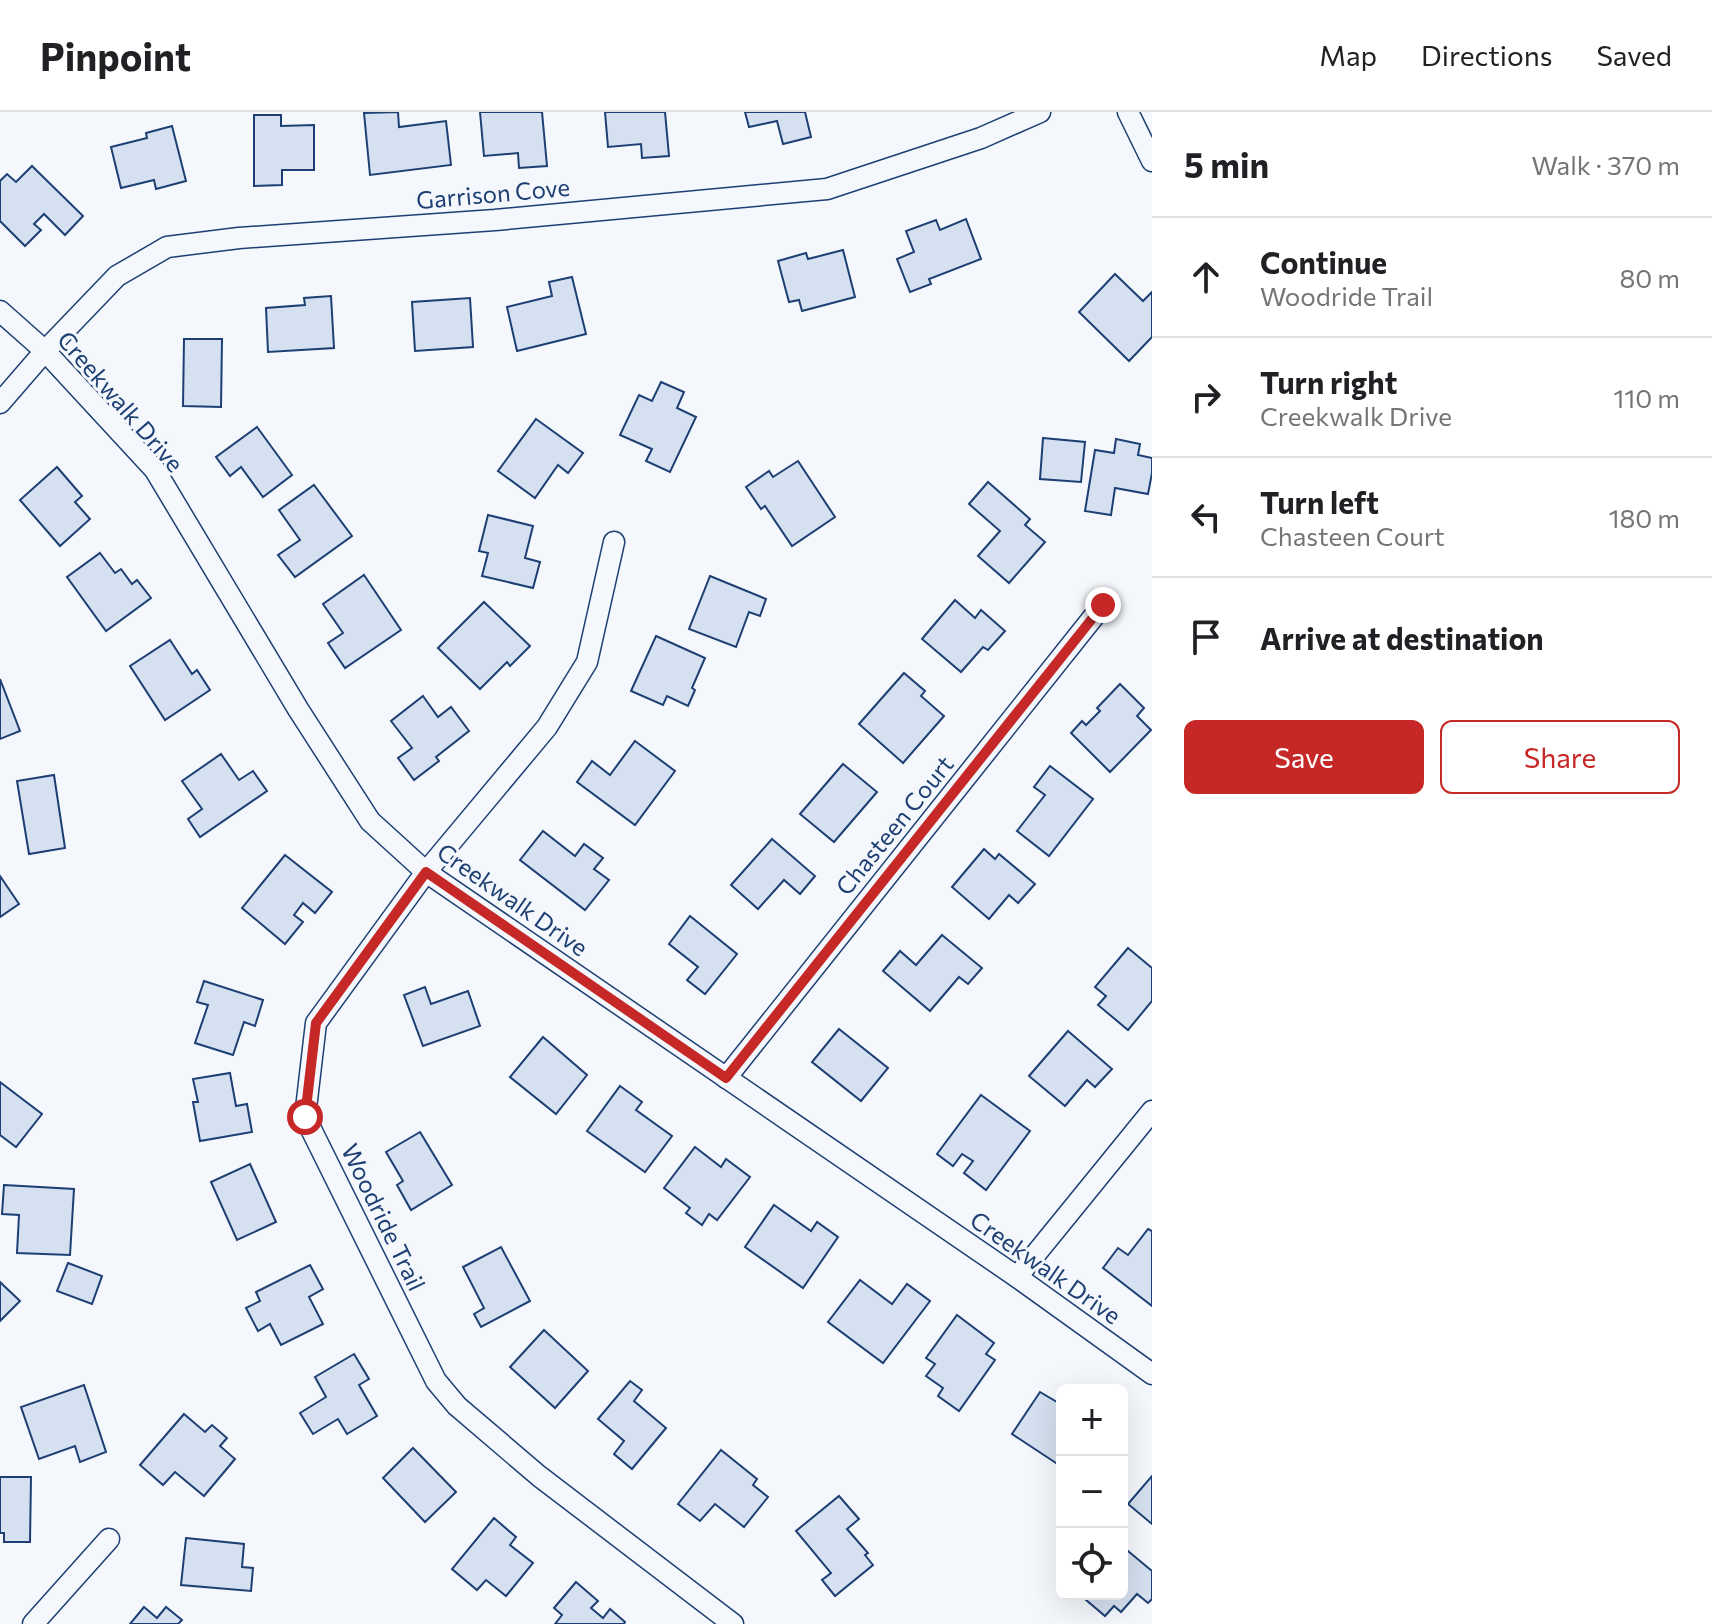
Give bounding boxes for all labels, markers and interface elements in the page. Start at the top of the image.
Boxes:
text: Pinpoint [40,32,191,79]
text: Map [1319,38,1377,72]
text: Directions [1421,38,1552,72]
text: Saved [1596,38,1672,72]
text: 5 min [1184,143,1269,185]
text: Walk · 370 m [1531,149,1680,180]
street label: Garrison Cove [415,172,571,214]
text: Continue [1260,243,1387,280]
icon: ahead [1184,255,1228,299]
text: 80 m [1620,262,1680,293]
text: Woodride Trail [1260,280,1433,311]
street label: Creekwalk Drive [52,325,190,477]
text: Turn right [1260,363,1397,400]
icon: right [1184,375,1228,419]
text: 110 m [1613,382,1680,413]
text: Creekwalk Drive [1260,400,1452,431]
text: Turn left [1260,483,1379,520]
icon: left [1184,495,1228,539]
text: 180 m [1608,502,1680,533]
text: Chasteen Court [1260,520,1445,551]
route end [1085,587,1121,623]
icon: arrive [1184,615,1228,659]
text: Arrive at destination [1260,619,1544,656]
button: Save [1184,720,1424,794]
button: Share [1440,720,1680,794]
street label: Chasteen Court [829,749,959,900]
street label: Creekwalk Drive [432,836,594,962]
route start [287,1099,323,1135]
street label: Woodride Trail [336,1139,432,1295]
street label: Creekwalk Drive [965,1204,1127,1330]
map controls [1056,1384,1128,1600]
button: + [1056,1384,1128,1456]
button: − [1056,1456,1128,1528]
button: locate [1056,1528,1128,1600]

